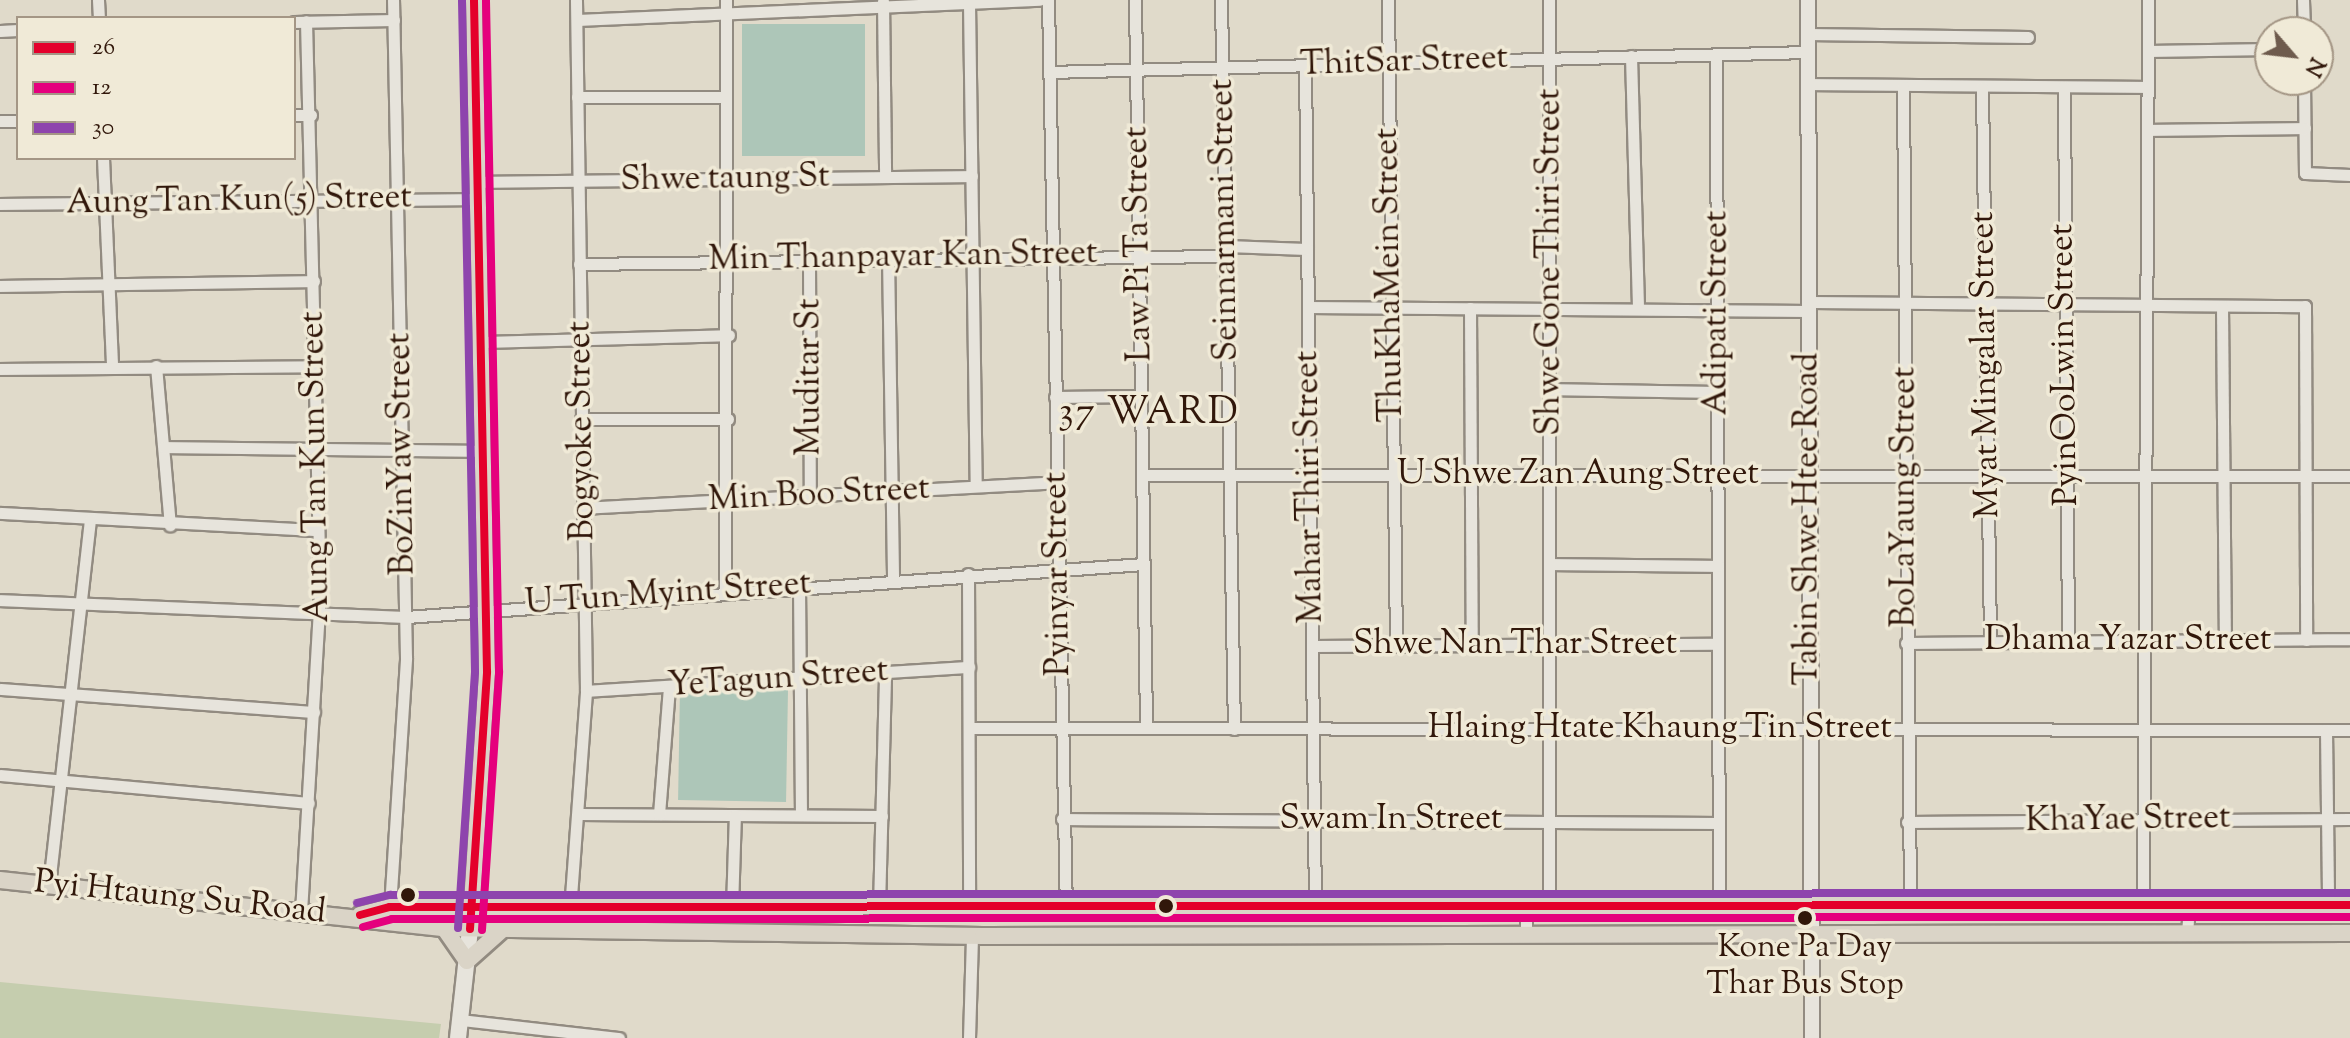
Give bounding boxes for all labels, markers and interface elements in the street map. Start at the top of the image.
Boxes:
legend [16,16,296,160]
north arrow [2254,16,2334,96]
text: 26 [92,31,115,65]
street label: ThitSar Street [1299,38,1509,86]
text: N [2295,51,2332,82]
text: 12 [92,71,111,105]
street label: Seinnarmani Street [1202,78,1248,362]
street label: Shwe Gone Thiri Street [1530,88,1570,436]
text: 30 [92,111,114,145]
street label: Law Pi Ta Street [1117,126,1161,362]
street label: ThuKhaMein Street [1367,127,1413,423]
street label: Shwe taung St [620,157,830,201]
street label: Aung Tan Kun(5) Street [66,178,412,224]
street label: Adipati Street [1697,210,1737,416]
street label: Myat Mingalar Street [1963,211,2009,519]
street label: PyinOoLwin Street [2042,223,2088,507]
street label: Min Thanpayar Kan Street [708,233,1098,281]
street label: Muditar St [790,298,830,456]
street label: Aung Tan Kun Street [293,311,339,623]
street label: Bogyoke Street [560,321,604,541]
street label: BoZinYaw Street [379,332,425,576]
street label: Mahar Thiri Street [1287,350,1333,624]
street label: Tabin Shwe Htee Road [1788,352,1828,686]
street label: BoLaYaung Street [1885,366,1925,628]
district label: 37 WARD [1058,392,1240,438]
street label: U Shwe Zan Aung Street [1397,455,1759,495]
street label: Min Boo Street [707,469,931,521]
street label: Pyinyar Street [1036,472,1080,676]
street label: U Tun Myint Street [524,564,812,624]
street label: Dhama Yazar Street [1985,621,2271,661]
street label: Shwe Nan Thar Street [1353,625,1677,665]
street label: YeTagun Street [666,651,890,707]
street label: Hlaing Htate Khaung Tin Street [1428,709,1892,749]
street label: KhaYae Street [2025,798,2231,842]
street label: Swam In Street [1279,800,1503,840]
street label: Pyi Htaung Su Road [32,862,328,934]
unlabelled marker [400,887,416,903]
unlabelled marker [1158,898,1174,914]
marker: Kone Pa Day Thar Bus Stop [1797,910,1813,926]
place label: Kone Pa Day Thar Bus Stop [1706,930,1904,1005]

